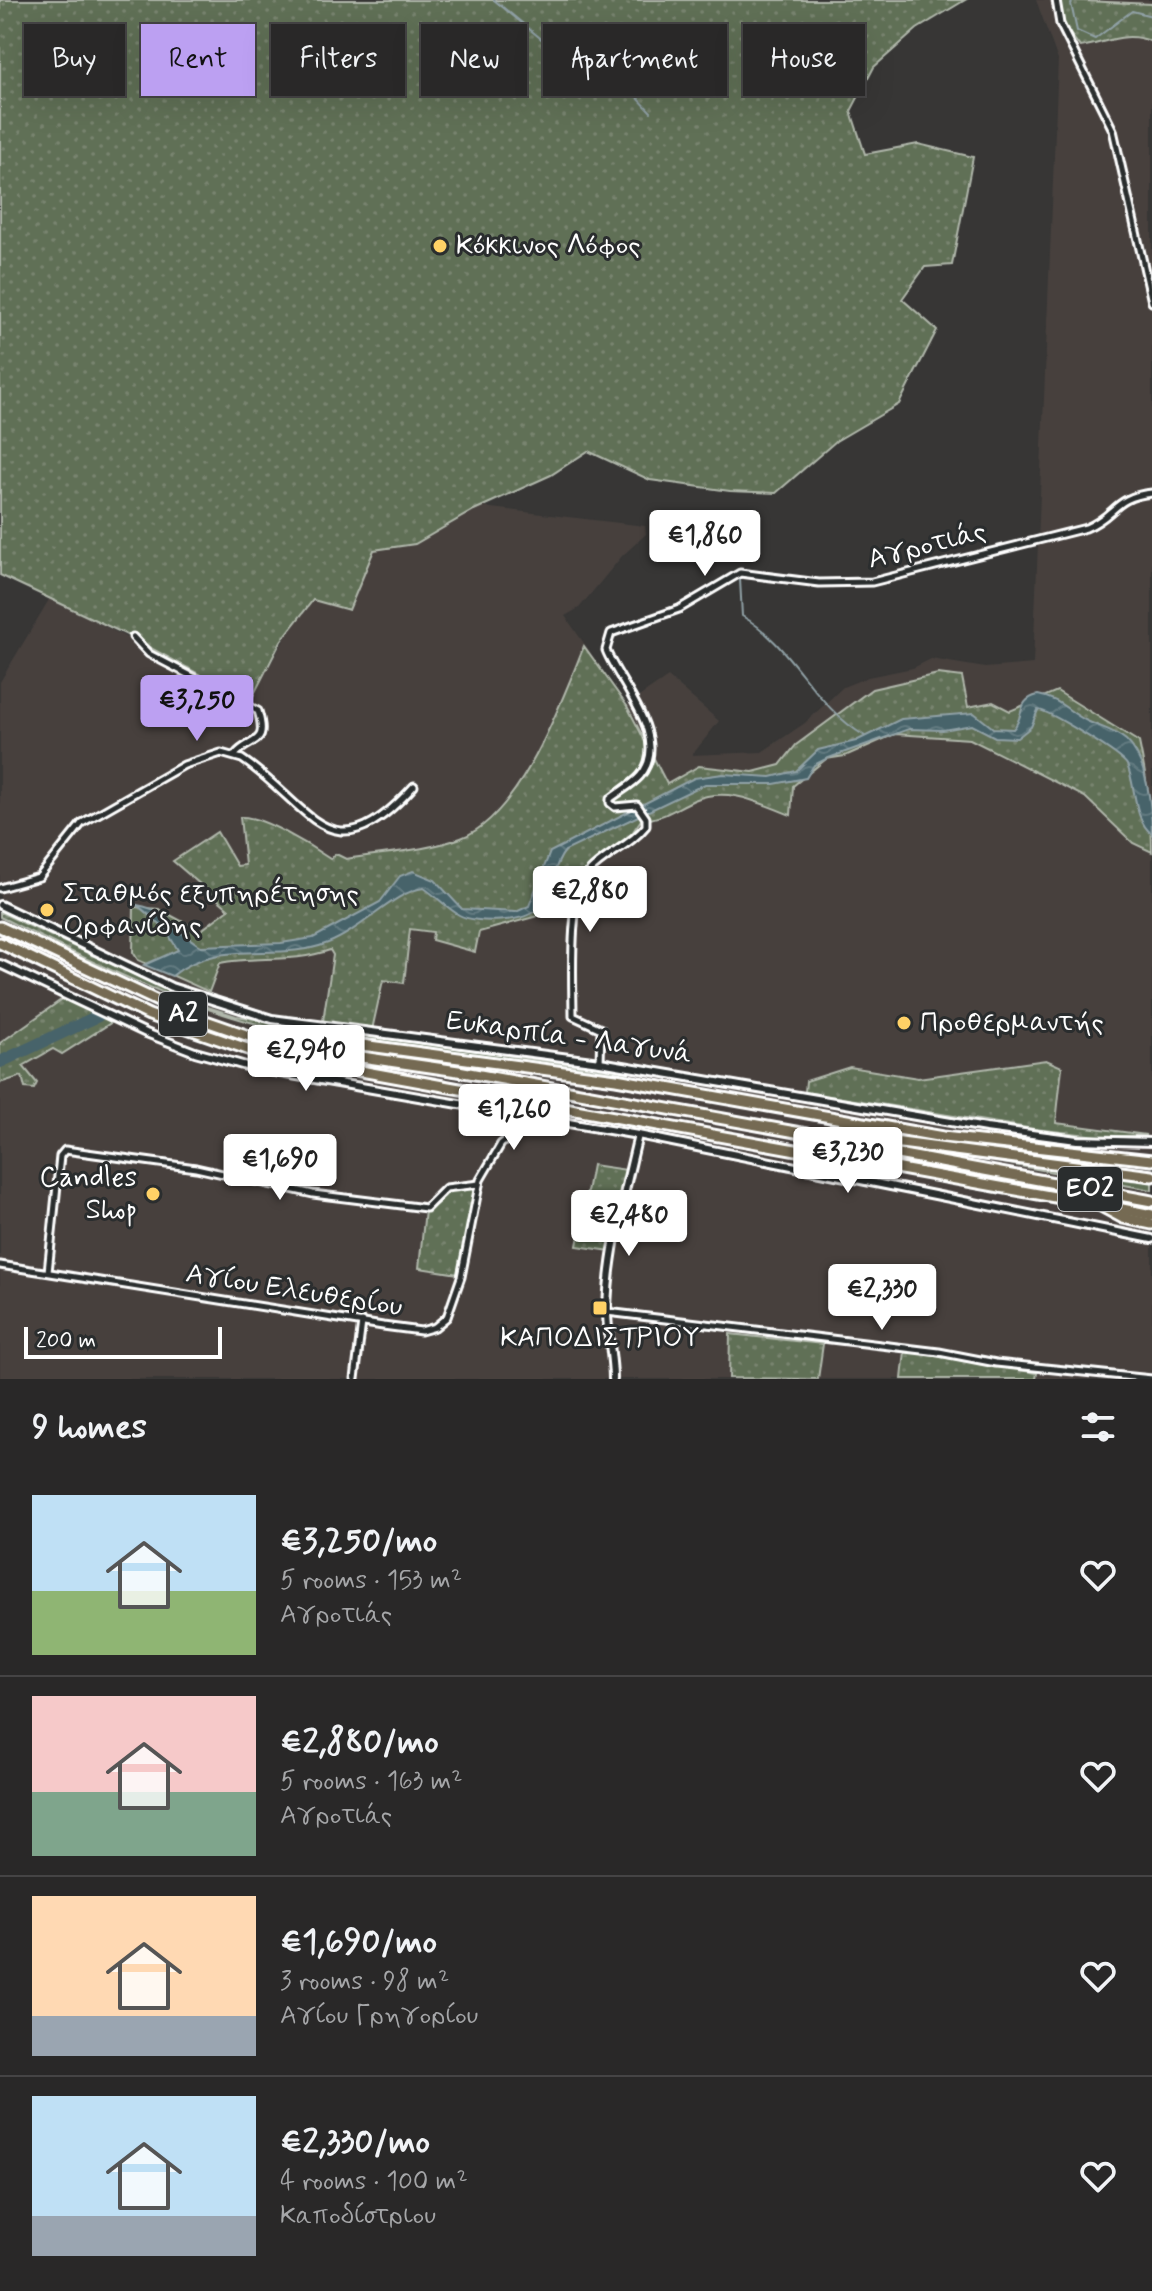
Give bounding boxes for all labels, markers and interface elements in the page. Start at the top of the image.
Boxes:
chip: Buy [24,24,125,96]
chip: Rent [141,24,255,96]
chip: Filters [271,24,405,96]
chip: New [421,24,527,96]
chip: Apartment [543,24,727,96]
chip: House [743,24,865,96]
place label: Κόκκινος Λόφος [456,228,641,265]
marker: Κόκκινος Λόφος [431,237,449,255]
pin: €1,860 [640,510,770,578]
street label: Αγροτιάς [864,513,990,579]
text: €1,860 [667,519,743,553]
pin: €3,250 [132,675,262,743]
text: €3,250 [158,684,236,718]
pin: €2,880 [525,866,655,934]
text: €2,880 [551,875,629,909]
place label: Σταθμός εξυπηρέτησης Ορφανίδης [63,876,359,945]
marker: Σταθμός εξυπηρέτησης Ορφανίδης [38,901,56,919]
road number: Α2 [159,992,207,1036]
street label: Ευκαρπία - Λαγυνά [444,1002,694,1074]
place label: Προθερμαντής [920,1005,1104,1042]
marker: Προθερμαντής [895,1014,913,1032]
pin: €2,940 [241,1025,371,1093]
text: €2,940 [266,1034,346,1068]
pin: €1,260 [449,1084,579,1152]
text: €1,260 [477,1093,551,1127]
pin: €3,230 [783,1127,913,1195]
pin: €1,690 [215,1134,345,1202]
text: €3,230 [811,1136,885,1170]
text: €1,690 [242,1143,318,1177]
place label: Candles Shop [39,1160,137,1229]
road number: ΕΟ2 [1058,1167,1122,1211]
marker: Candles Shop [144,1185,162,1203]
pin: €2,480 [564,1190,694,1258]
text: €2,480 [589,1199,669,1233]
street label: Αγίου Ελευθερίου [183,1256,405,1326]
pin: €2,330 [817,1264,947,1332]
text: €2,330 [846,1273,918,1307]
marker: ΚΑΠΟΔΙΣΤΡΙΟΥ [591,1299,609,1317]
place label: ΚΑΠΟΔΙΣΤΡΙΟΥ [500,1320,700,1357]
scale bar [24,1323,222,1359]
text: 200 m [36,1327,96,1355]
text: 9 homes [32,1405,147,1450]
icon: filters [1076,1405,1120,1449]
text: €3,250/mo [280,1519,437,1564]
icon: home [96,1527,192,1623]
icon: heart [1076,1553,1120,1597]
text: 5 rooms · 153 m² [280,1564,462,1598]
text: Αγροτιάς [280,1598,392,1632]
text: €2,880/mo [280,1720,439,1765]
icon: home [96,1728,192,1824]
icon: heart [1076,1754,1120,1798]
text: 5 rooms · 163 m² [280,1765,463,1799]
text: Αγροτιάς [280,1799,392,1833]
text: €1,690/mo [280,1920,437,1965]
icon: home [96,1928,192,2024]
icon: heart [1076,1954,1120,1998]
text: 3 rooms · 98 m² [280,1965,449,1999]
text: Αγίου Γρηγορίου [280,1999,478,2033]
text: €2,330/mo [280,2120,430,2165]
icon: home [96,2128,192,2224]
icon: heart [1076,2154,1120,2198]
text: 4 rooms · 100 m² [280,2165,468,2199]
text: Καποδίστριου [280,2199,436,2233]

